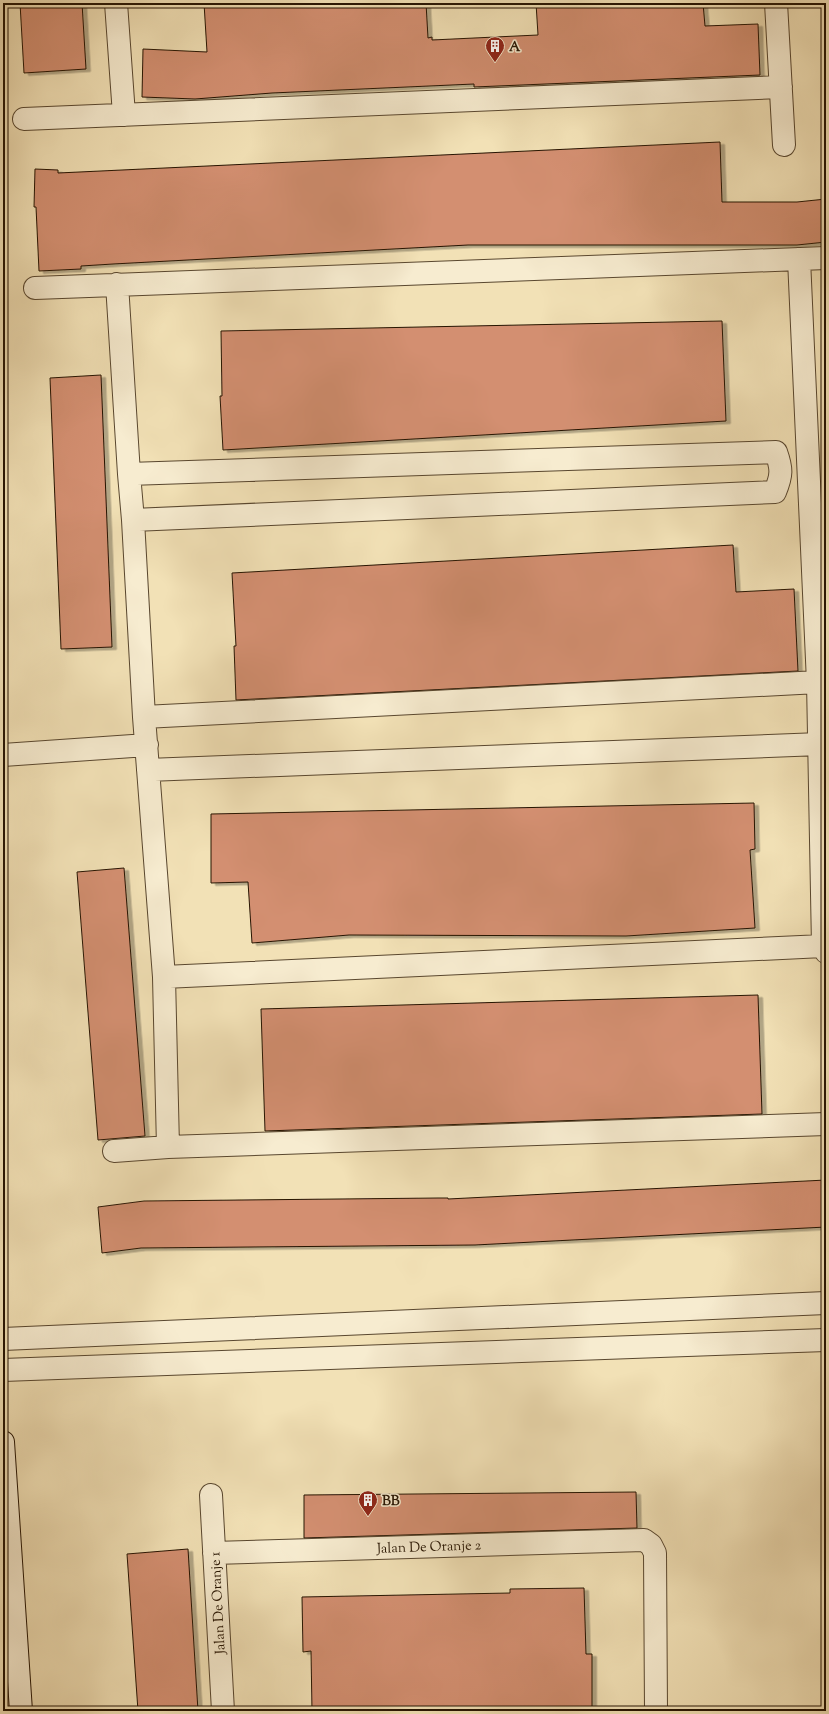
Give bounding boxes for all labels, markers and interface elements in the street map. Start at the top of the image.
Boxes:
building icon: A [484,35,506,63]
place label: A [509,38,521,58]
building icon: BB [357,1489,379,1517]
place label: BB [382,1492,400,1512]
street label: Jalan De Oranje 2 [376,1536,482,1560]
street label: Jalan De Oranje 1 [206,1551,232,1656]

